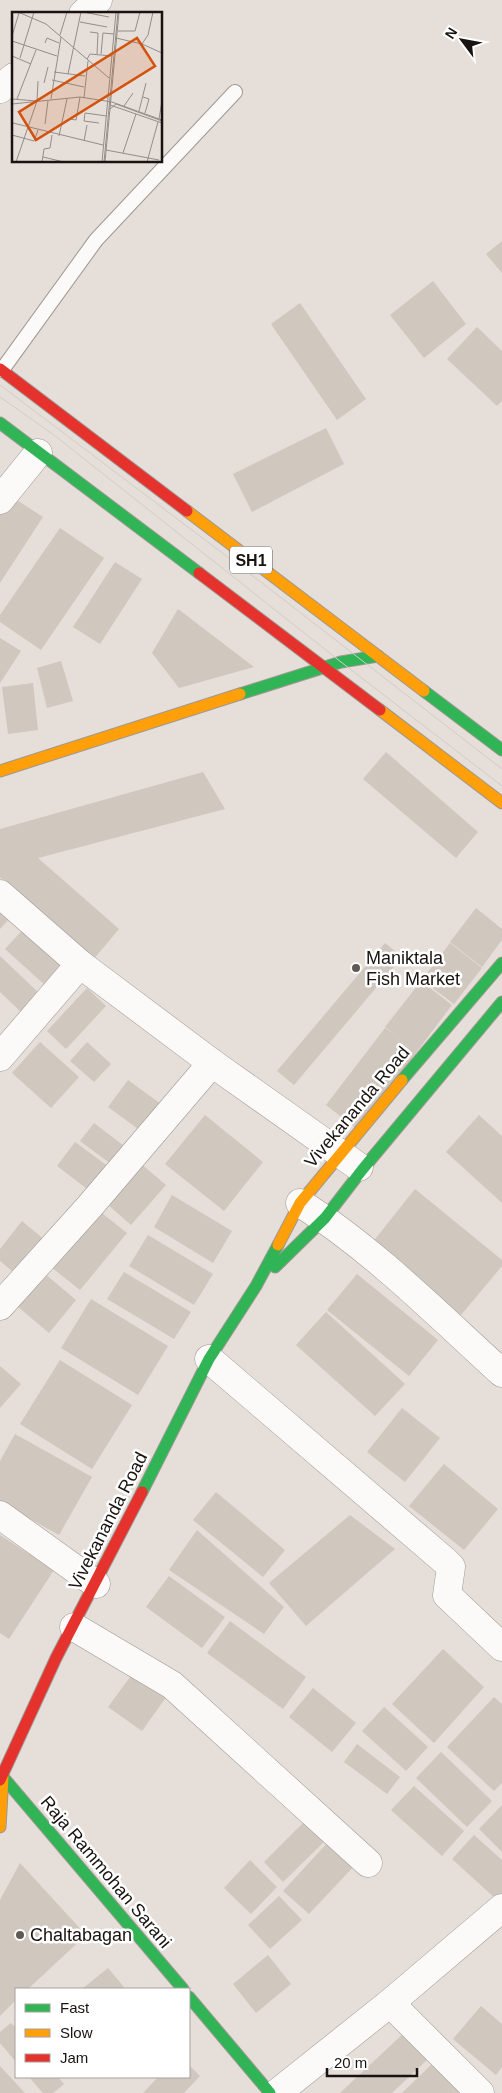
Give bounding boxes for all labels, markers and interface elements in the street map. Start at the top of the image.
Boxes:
inset map [12,12,162,162]
north arrow [437,15,487,65]
text: N [442,25,460,42]
road number: SH1 [230,546,272,574]
place label: Maniktala Fish Market [366,948,460,989]
marker: Maniktala Fish Market [350,962,362,974]
street label: Vivekananda Road [301,1042,413,1172]
street label: Vivekananda Road [65,1449,151,1593]
street label: Raja Rammohan Sarani [37,1792,175,1952]
place label: Chaltabagan [30,1925,132,1945]
marker: Chaltabagan [14,1929,26,1941]
legend [15,1988,190,2078]
text: Fast [60,1999,90,2016]
text: Slow [60,2024,93,2041]
scale bar [327,2046,417,2078]
text: Jam [60,2049,88,2066]
text: 20 m [334,2054,367,2071]

